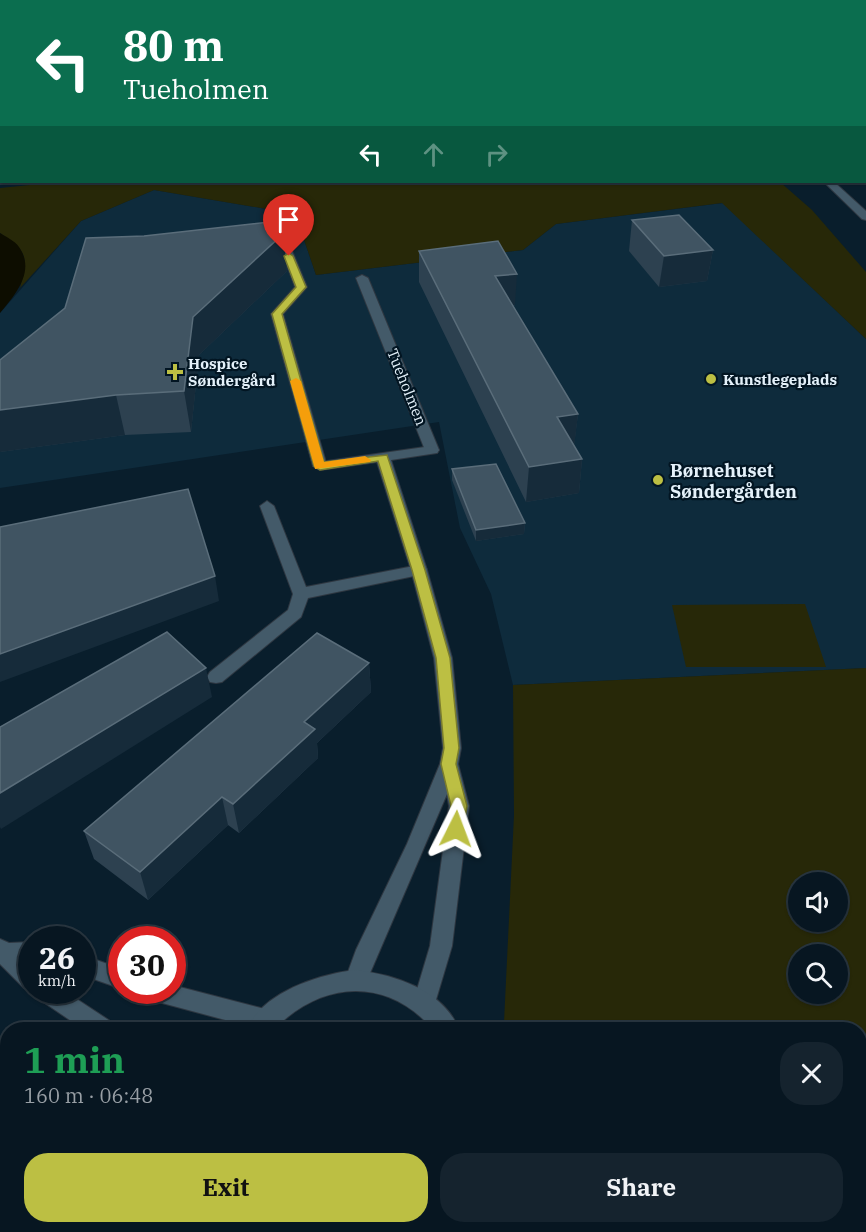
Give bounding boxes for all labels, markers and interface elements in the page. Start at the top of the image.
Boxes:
text: 80 m [123,18,224,73]
icon: left [24,24,102,102]
text: Tueholmen [123,71,269,106]
icon: left [354,138,387,171]
icon: ahead [417,138,450,171]
icon: right [480,138,513,171]
pin [263,194,314,256]
icon: arrive [272,203,305,236]
street label: Tueholmen [383,346,431,429]
place label: Hospice Søndergård [188,354,276,390]
marker: Hospice Søndergård [166,363,184,381]
place label: Kunstlegeplads [723,370,837,389]
marker: Kunstlegeplads [704,372,718,386]
place label: Børnehuset Søndergården [670,459,797,503]
marker: Børnehuset Søndergården [651,473,665,487]
position arrow [424,797,488,861]
map controls [788,872,848,1004]
button: sound [788,872,848,932]
speed limit sign: 30 [108,926,186,1004]
text: 26 [39,938,75,977]
button: search [788,944,848,1004]
text: km/h [38,971,76,990]
text: 1 min [24,1036,125,1083]
button: close [780,1042,843,1105]
text: 160 m · 06:48 [24,1082,153,1109]
button: Exit [24,1153,428,1222]
button: Share [440,1153,843,1222]

